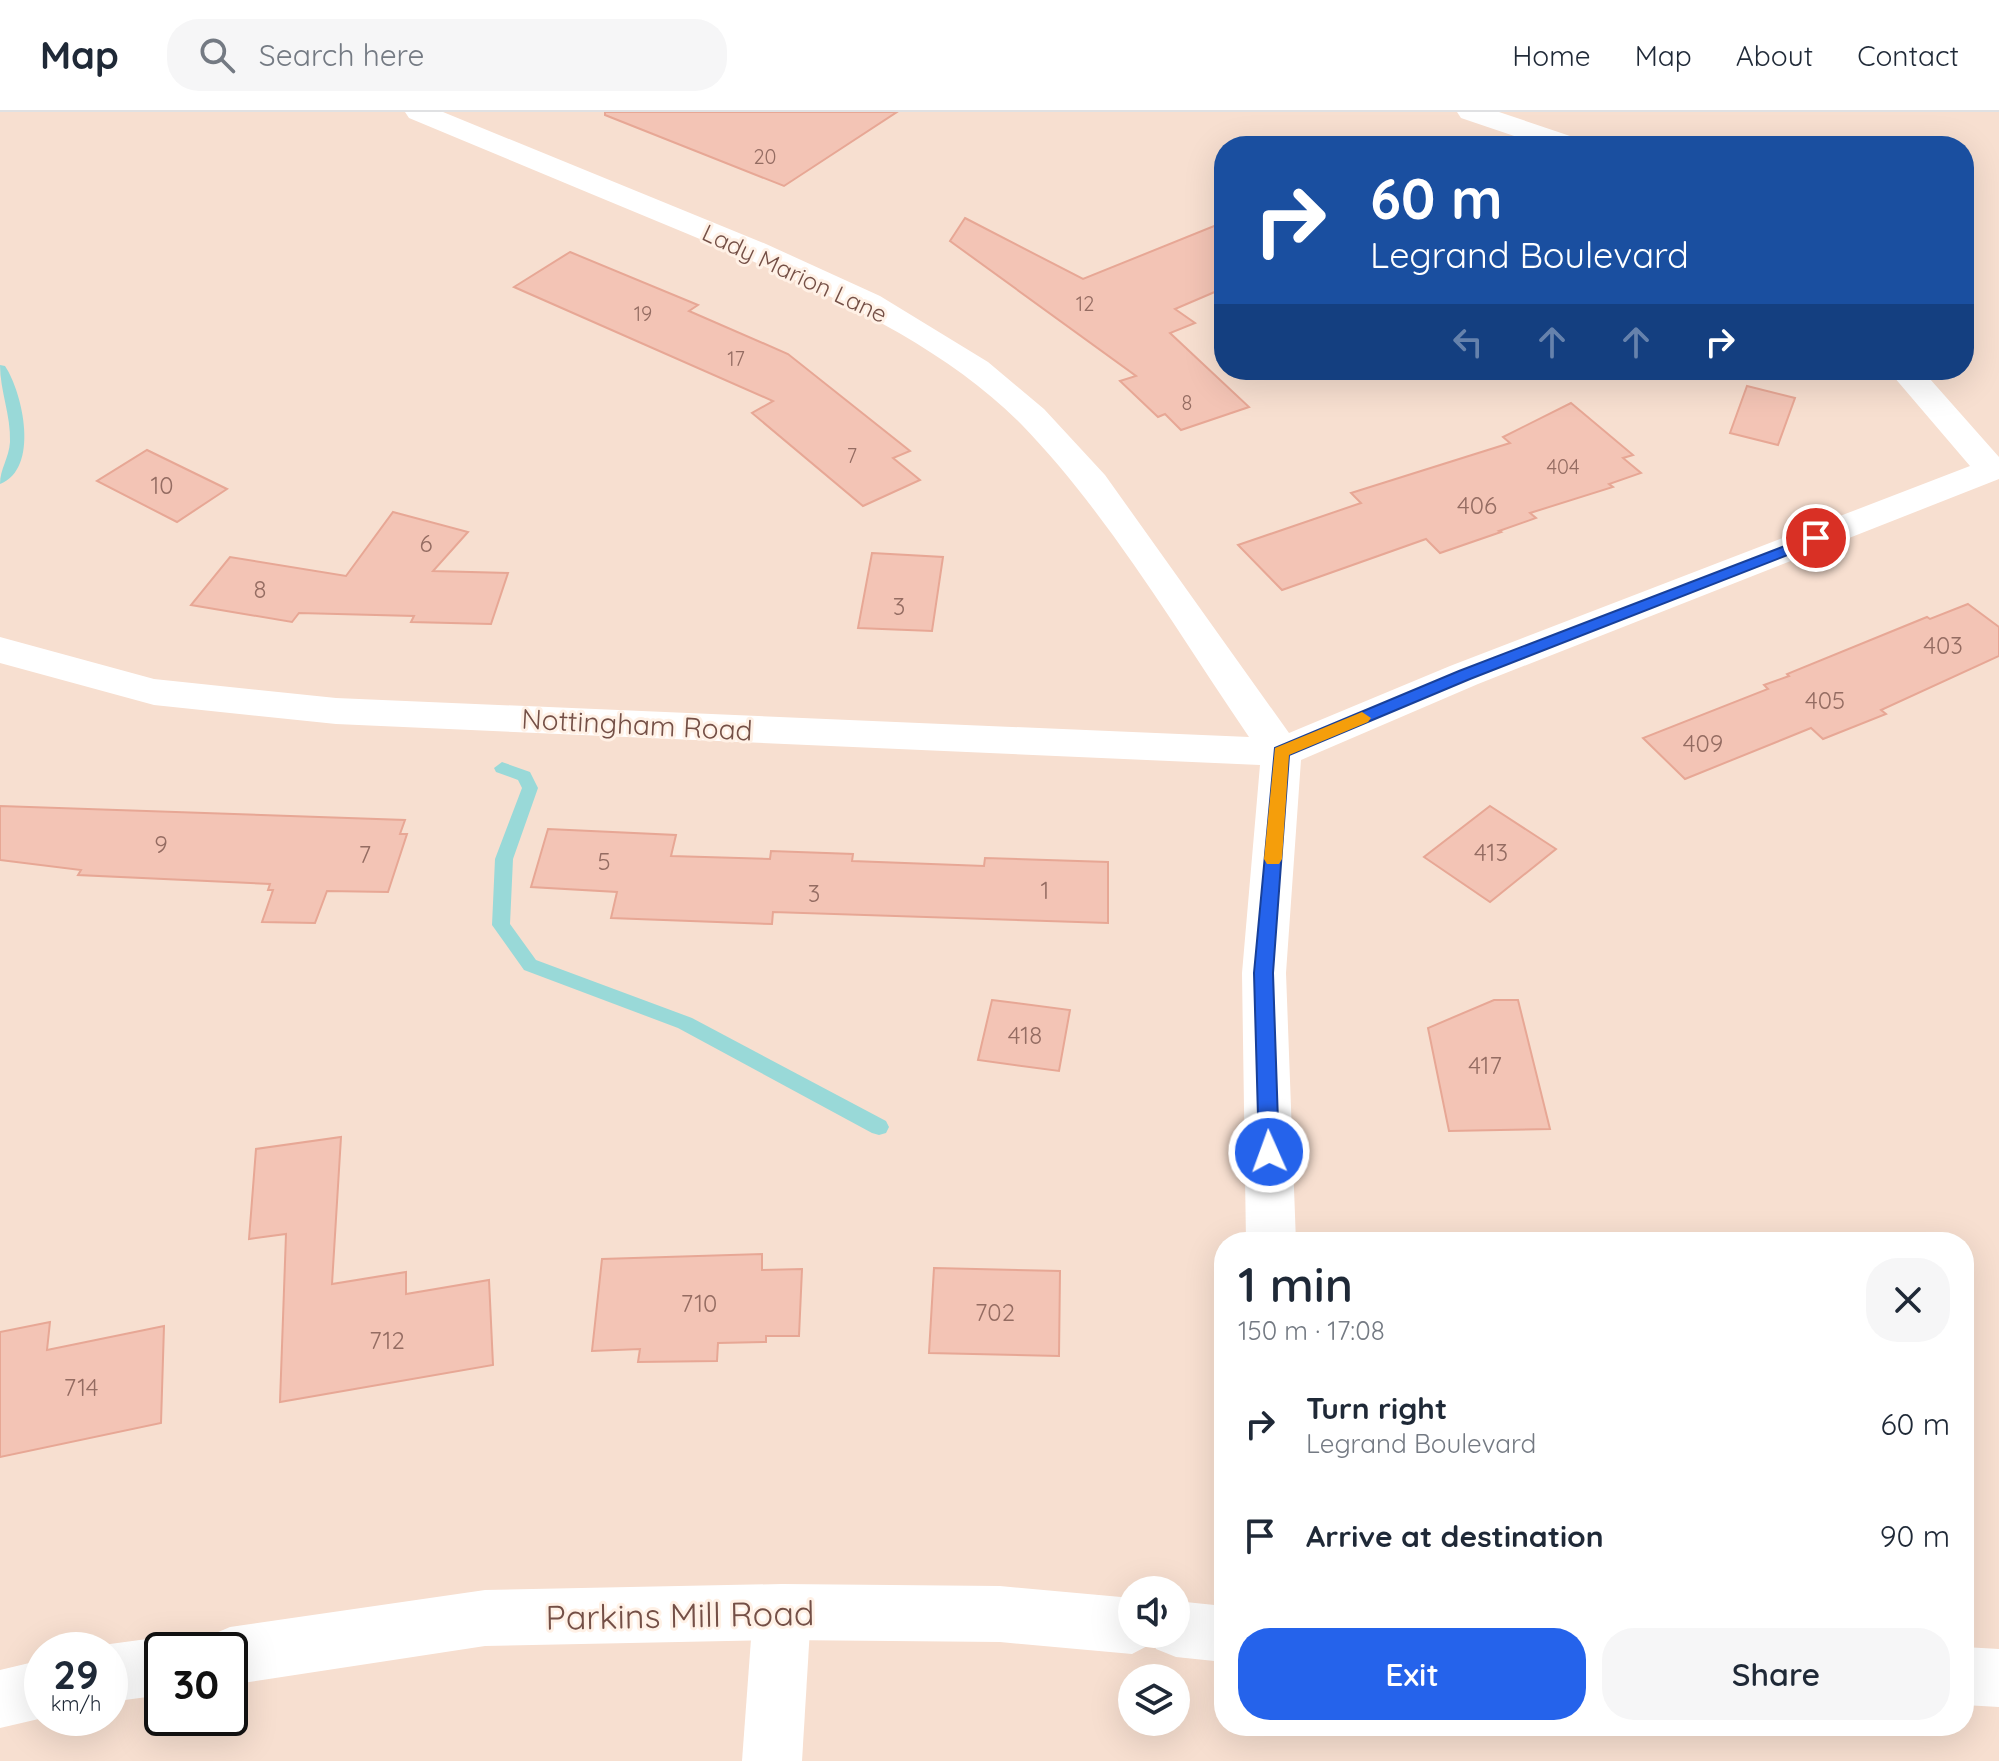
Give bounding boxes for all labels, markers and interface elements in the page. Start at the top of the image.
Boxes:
search box [167,19,727,91]
text: Map [40,31,119,79]
icon: search [195,33,239,77]
text: Search here [259,36,424,74]
text: Home [1512,38,1591,73]
text: Map [1635,38,1692,73]
text: About [1736,38,1813,73]
text: Contact [1857,38,1959,73]
house number: 20 [754,144,776,169]
text: 60 m [1370,163,1503,233]
icon: right [1238,168,1342,272]
street label: Lady Marion Lane [698,217,892,329]
text: Legrand Boulevard [1370,232,1689,277]
house number: 12 [1076,291,1094,316]
house number: 19 [634,301,652,326]
icon: left [1446,320,1490,364]
icon: ahead [1530,320,1574,364]
icon: ahead [1614,320,1658,364]
icon: right [1698,320,1742,364]
house number: 17 [727,346,745,371]
house number: 8 [1182,390,1192,415]
house number: 7 [847,443,857,468]
house number: 404 [1547,454,1579,479]
house number: 10 [150,470,174,500]
house number: 406 [1457,490,1497,520]
pin [1782,504,1850,572]
icon: arrive [1794,516,1838,560]
house number: 6 [420,528,433,558]
house number: 8 [254,574,266,604]
house number: 3 [893,591,905,621]
house number: 403 [1923,630,1963,660]
house number: 405 [1805,685,1845,715]
street label: Nottingham Road [521,700,753,748]
house number: 409 [1683,728,1723,758]
house number: 9 [154,829,168,859]
house number: 413 [1474,837,1508,867]
house number: 7 [359,839,371,869]
house number: 5 [597,846,611,876]
house number: 1 [1041,875,1049,905]
house number: 3 [808,878,820,908]
house number: 418 [1008,1020,1042,1050]
house number: 417 [1468,1050,1502,1080]
position arrow [1227,1110,1311,1194]
text: 1 min [1238,1254,1353,1314]
button: close [1866,1258,1950,1342]
house number: 710 [681,1288,717,1318]
house number: 702 [975,1297,1015,1327]
text: 150 m · 17:08 [1238,1314,1385,1347]
house number: 712 [369,1325,405,1355]
house number: 714 [64,1372,98,1402]
text: Turn right [1306,1389,1447,1427]
icon: right [1238,1402,1282,1446]
text: 60 m [1880,1405,1950,1443]
text: Legrand Boulevard [1306,1427,1536,1460]
icon: arrive [1238,1514,1282,1558]
text: Arrive at destination [1306,1517,1604,1555]
text: 90 m [1880,1517,1950,1555]
map controls [1118,1576,1190,1736]
button: sound [1118,1576,1190,1648]
street label: Parkins Mill Road [545,1591,815,1639]
button: Exit [1238,1628,1586,1720]
button: Share [1602,1628,1950,1720]
speed limit sign: 30 [144,1632,248,1736]
text: 29 [53,1649,99,1699]
button: layers [1118,1664,1190,1736]
text: km/h [51,1691,101,1716]

